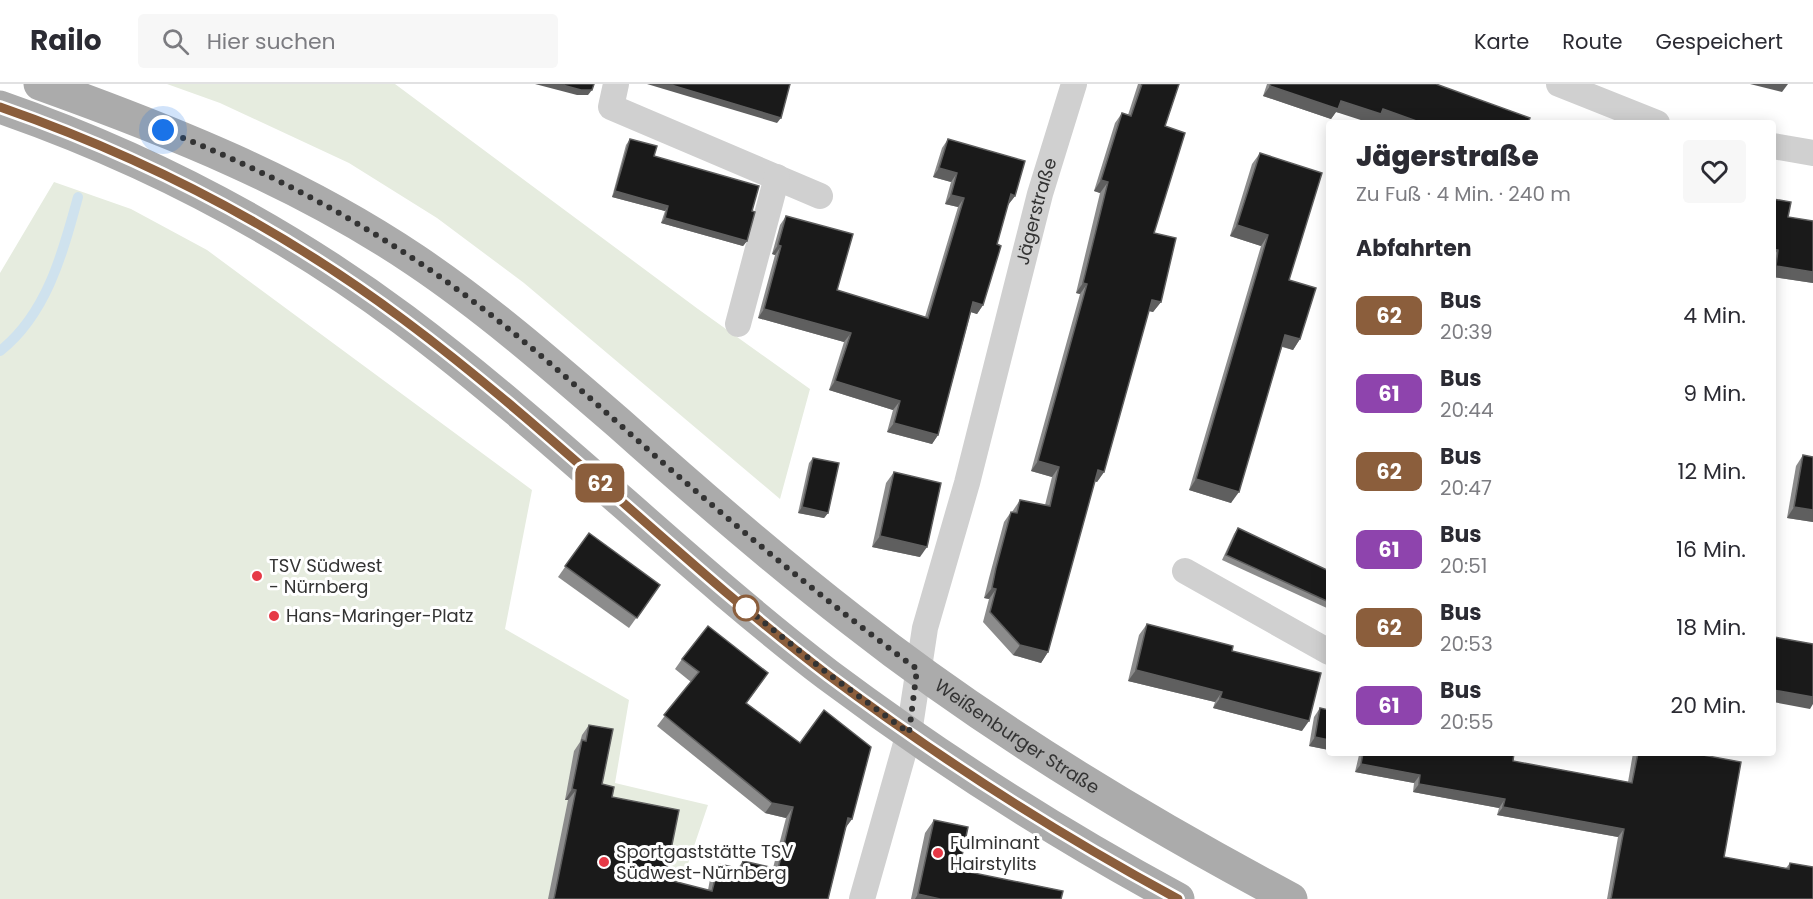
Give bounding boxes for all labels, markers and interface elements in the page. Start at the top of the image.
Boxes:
search box [138,14,558,68]
text: Railo [30,21,102,60]
icon: search [159,25,192,58]
text: Hier suchen [207,26,336,57]
text: Karte [1474,27,1529,56]
text: Route [1562,27,1623,56]
text: Gespeichert [1656,27,1783,56]
your location [148,115,178,145]
text: Jägerstraße [1356,137,1539,176]
button: heart [1683,140,1746,203]
street label: Jägerstraße [1010,155,1062,268]
text: Zu Fuß · 4 Min. · 240 m [1356,180,1571,208]
text: Abfahrten [1356,233,1472,264]
text: Bus [1440,285,1482,316]
text: 4 Min. [1683,300,1746,331]
text: 62 [1376,301,1402,330]
text: 20:39 [1440,318,1493,346]
text: Bus [1440,363,1482,394]
text: 9 Min. [1683,378,1746,409]
text: 61 [1378,379,1400,408]
text: 20:44 [1440,396,1493,424]
text: Bus [1440,441,1482,472]
text: 12 Min. [1677,456,1746,487]
text: 62 [1376,457,1402,486]
line badge: 62 [573,464,627,502]
text: 62 [587,469,613,498]
text: 20:47 [1440,474,1492,502]
text: Bus [1440,519,1482,550]
text: 16 Min. [1676,534,1746,565]
text: 61 [1378,535,1400,564]
text: 20:51 [1440,552,1487,580]
place label: TSV Südwest - Nürnberg [269,553,382,599]
marker: TSV Südwest - Nürnberg [250,569,264,583]
unlabelled marker [733,595,759,621]
text: Bus [1440,597,1482,628]
place label: Hans-Maringer-Platz [286,603,474,628]
marker: Hans-Maringer-Platz [267,609,281,623]
text: 18 Min. [1676,612,1746,643]
text: 62 [1376,613,1402,642]
text: 20:53 [1440,630,1493,658]
street label: Weißenburger Straße [930,673,1105,800]
text: Bus [1440,675,1482,706]
text: 20 Min. [1671,690,1746,721]
text: 61 [1378,691,1400,720]
text: 20:55 [1440,708,1493,736]
place label: Fulminant Hairstylits [950,830,1040,876]
place label: Sportgaststätte TSV Südwest-Nürnberg [616,839,793,885]
marker: Fulminant Hairstylits [931,846,945,860]
marker: Sportgaststätte TSV Südwest-Nürnberg [597,855,611,869]

